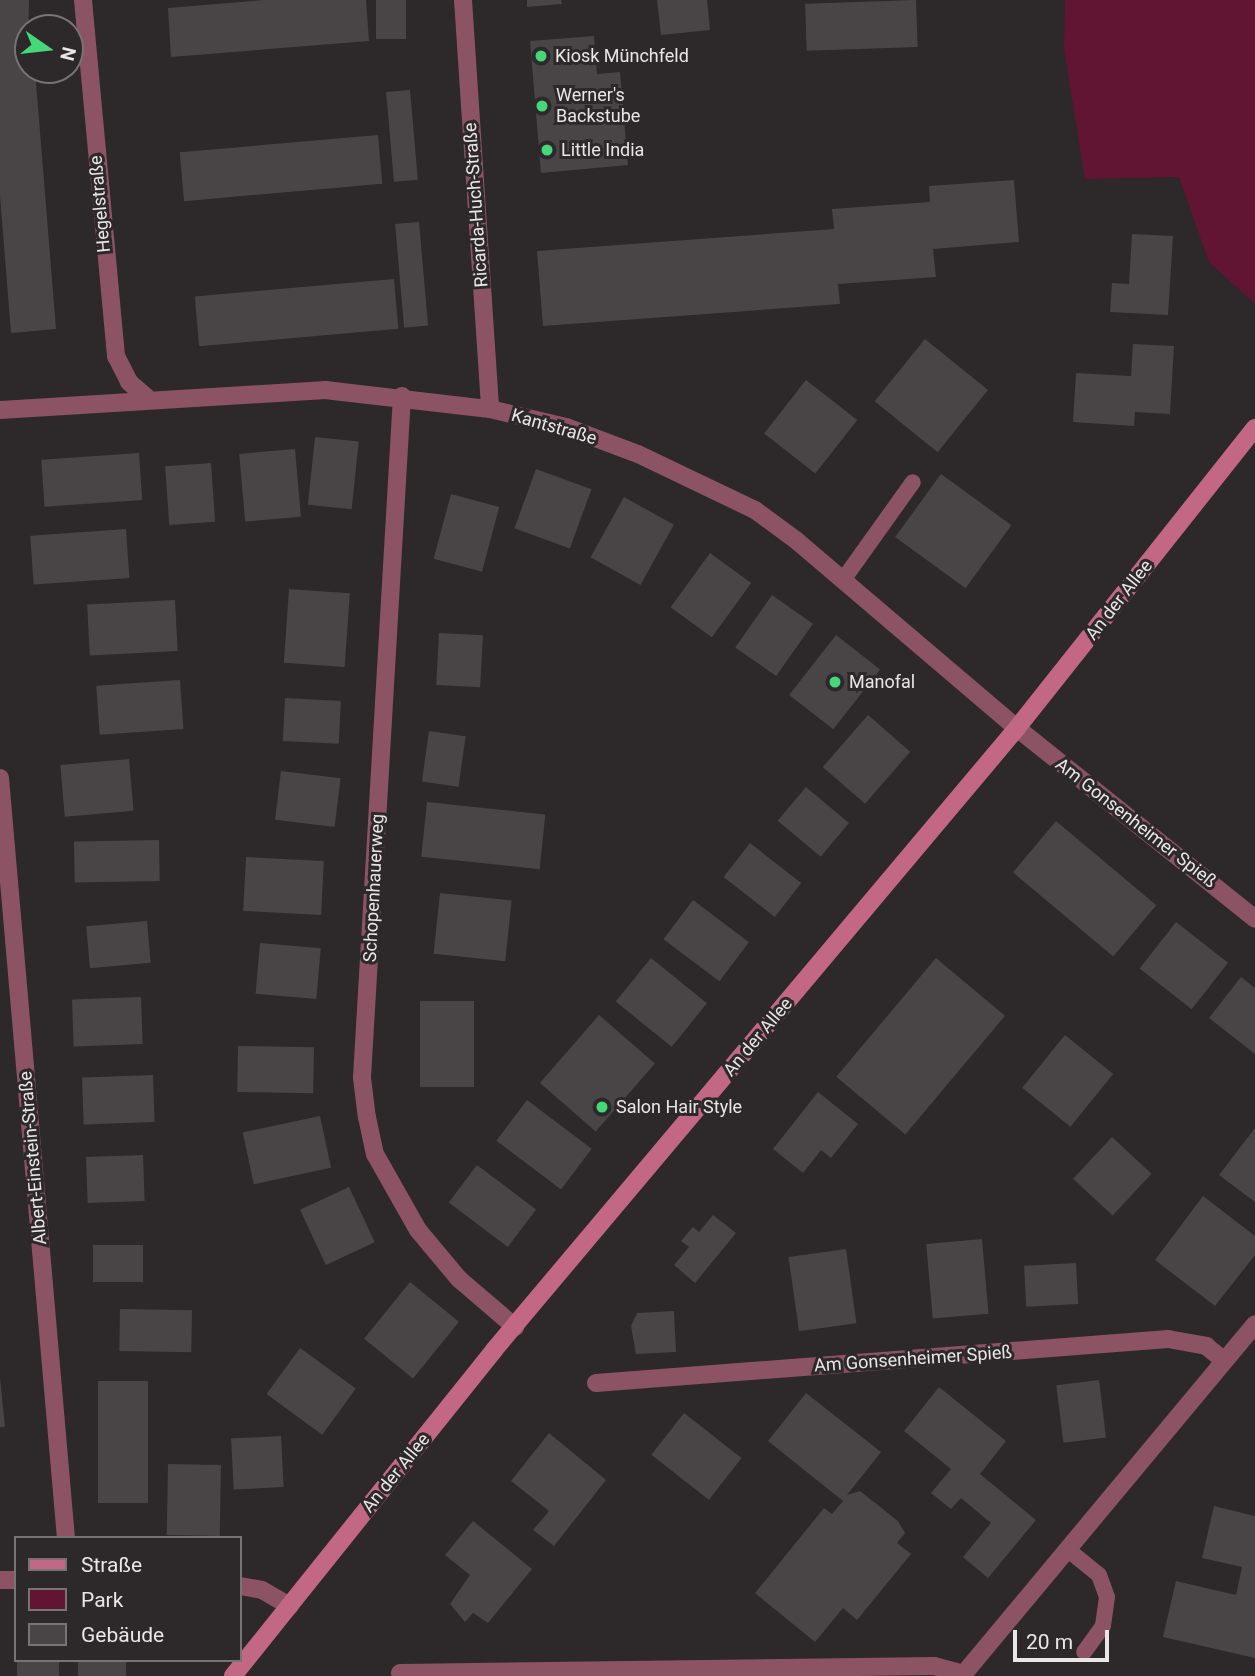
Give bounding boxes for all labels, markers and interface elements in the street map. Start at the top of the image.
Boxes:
north arrow [14,14,84,84]
text: N [55,44,81,63]
place label: Kiosk Münchfeld [555,45,689,67]
marker: Kiosk Münchfeld [533,48,549,64]
place label: Werner's Backstube [556,85,640,128]
marker: Werner's Backstube [534,98,550,114]
street label: Ricarda-Huch-Straße [459,122,493,288]
place label: Little India [561,139,644,161]
marker: Little India [539,142,555,158]
street label: Hegelstraße [85,155,115,253]
street label: Kantstraße [509,405,599,449]
street label: An der Allee [1081,556,1157,644]
place label: Manofal [849,671,915,693]
marker: Manofal [827,674,843,690]
street label: Am Gonsenheimer Spieß [1051,753,1221,893]
street label: Schopenhauerweg [359,813,389,963]
street label: An der Allee [719,993,797,1081]
street label: Albert-Einstein-Straße [15,1070,51,1246]
place label: Salon Hair Style [616,1096,742,1118]
marker: Salon Hair Style [594,1099,610,1115]
street label: Am Gonsenheimer Spieß [813,1341,1013,1377]
street label: An der Allee [357,1429,435,1517]
legend [14,1536,242,1662]
text: Straße [81,1553,142,1577]
text: Park [81,1588,123,1612]
scale bar [1017,1616,1113,1660]
text: Gebäude [81,1623,164,1647]
text: 20 m [1026,1630,1073,1654]

